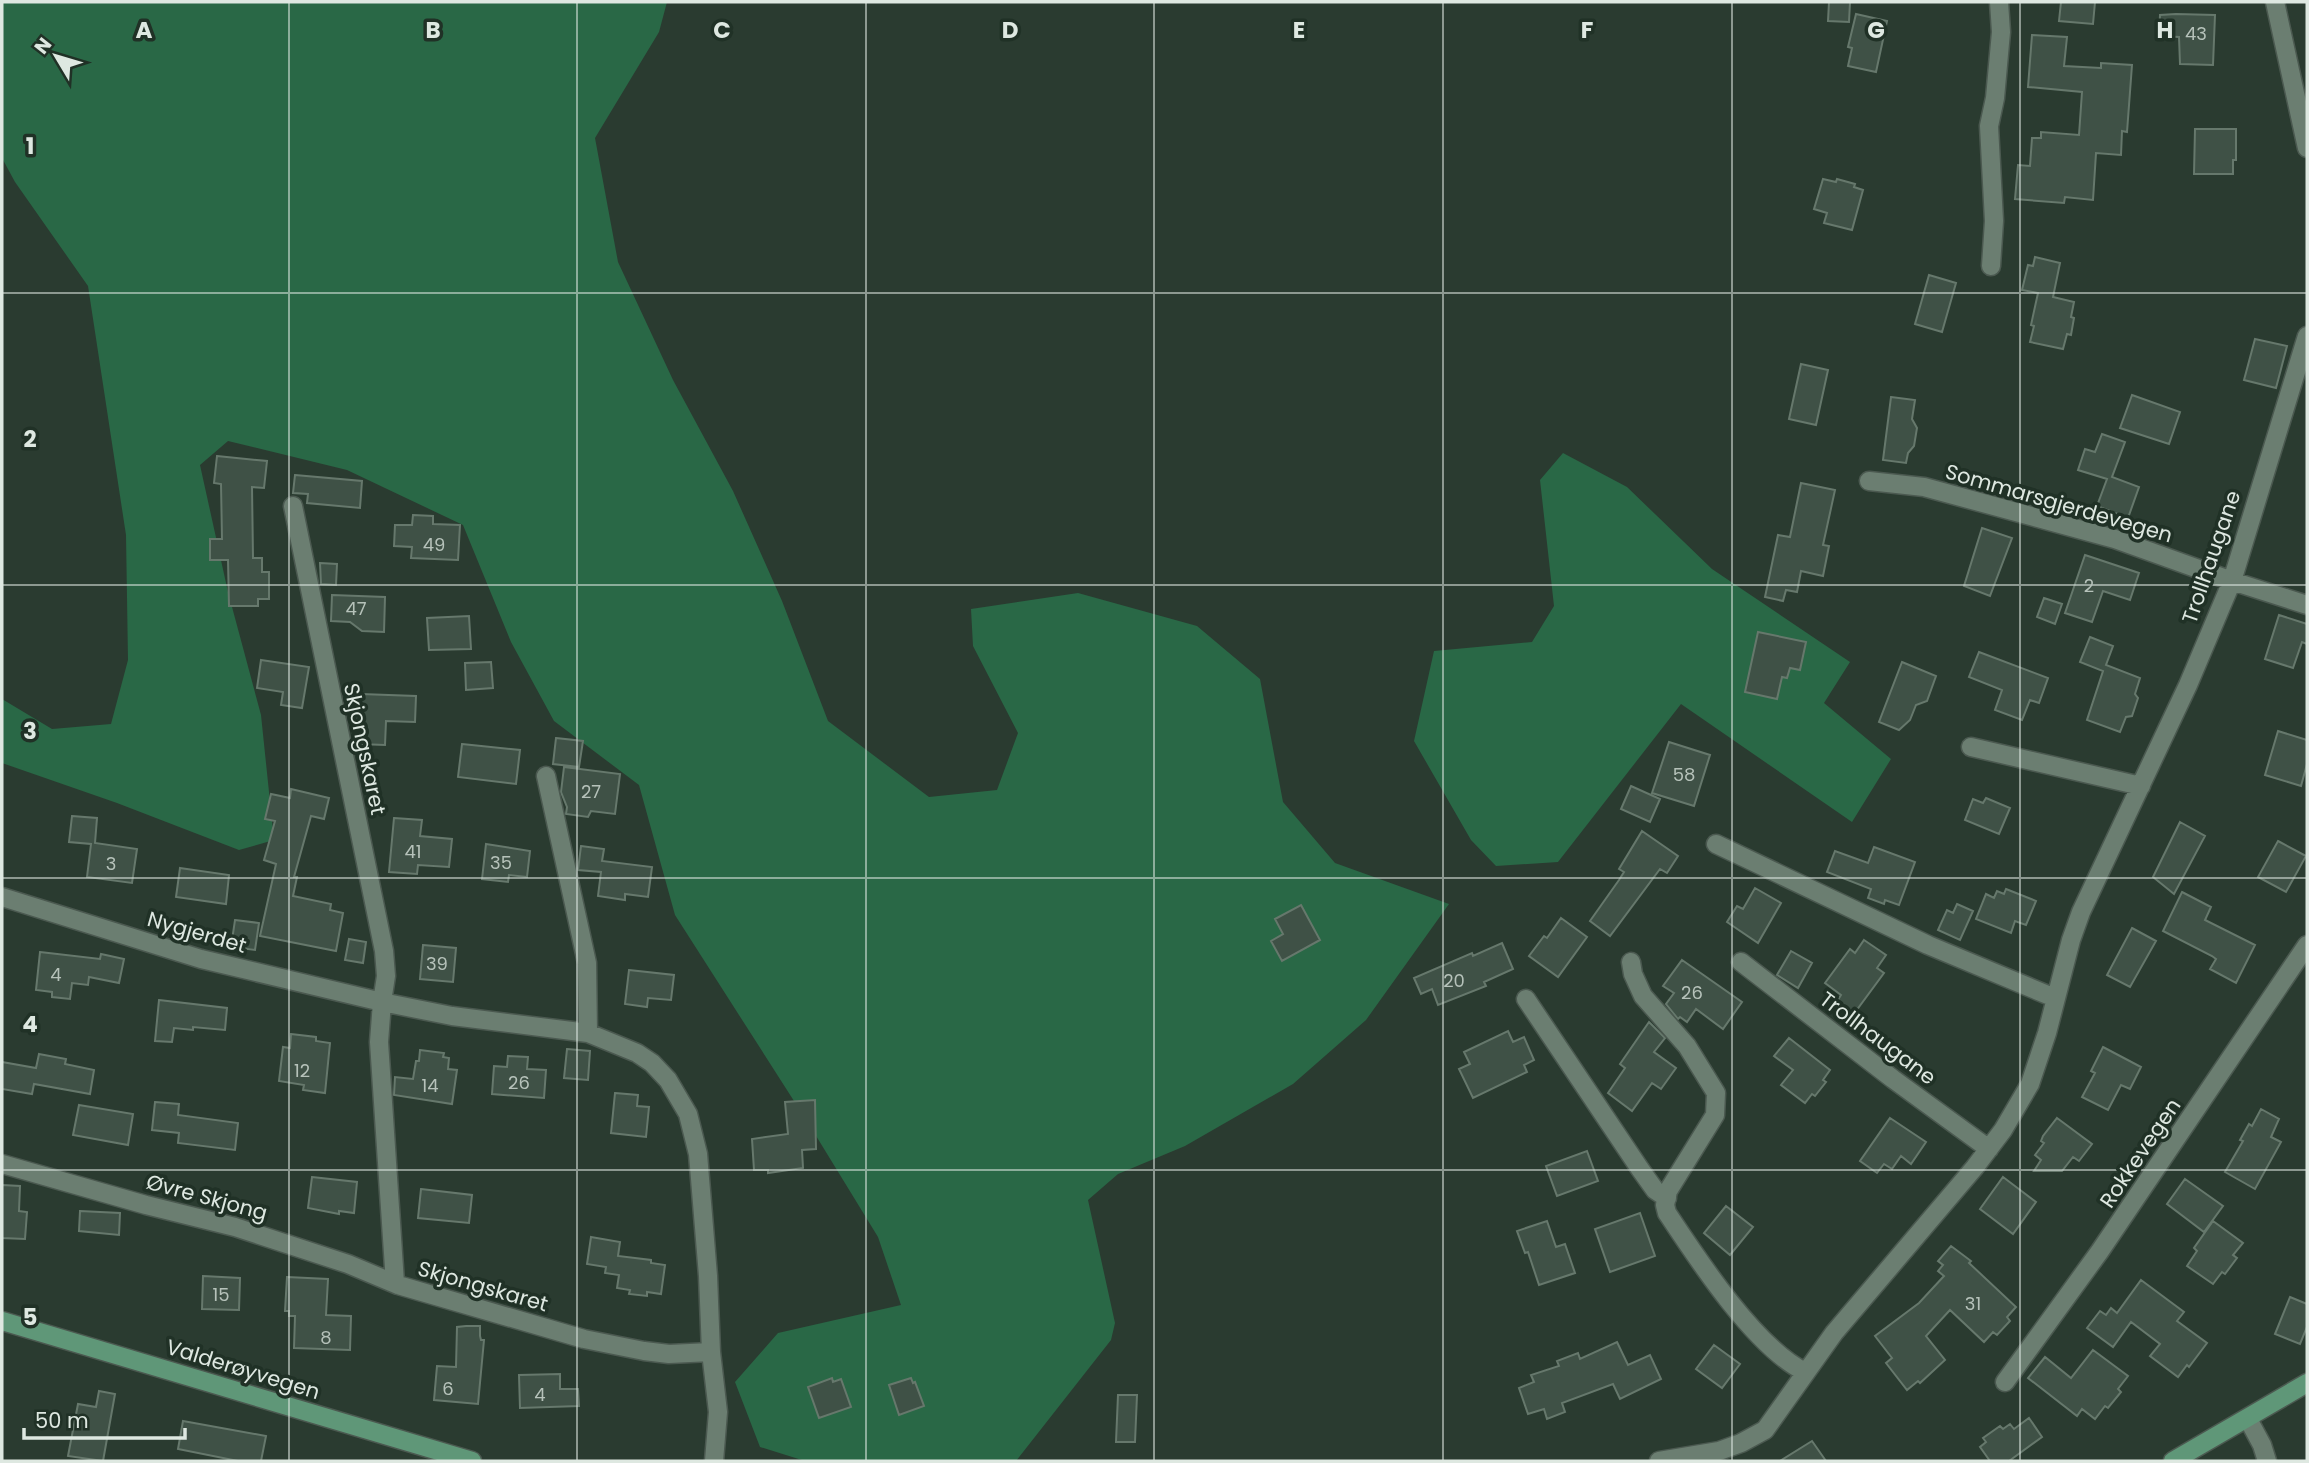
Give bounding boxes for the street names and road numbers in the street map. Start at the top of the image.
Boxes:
street label: Sommarsgjerdevegen [1942,457,2176,549]
street label: Trollhaugane [2175,487,2247,627]
street label: Skjongskaret [337,680,393,818]
street label: Nygjerdet [144,904,250,960]
street label: Trollhaugane [1814,985,1942,1091]
street label: Rokkevegen [2093,1093,2187,1213]
street label: Øvre Skjong [143,1167,271,1227]
street label: Skjongskaret [415,1254,551,1318]
street label: Valderøyvegen [163,1332,323,1406]

